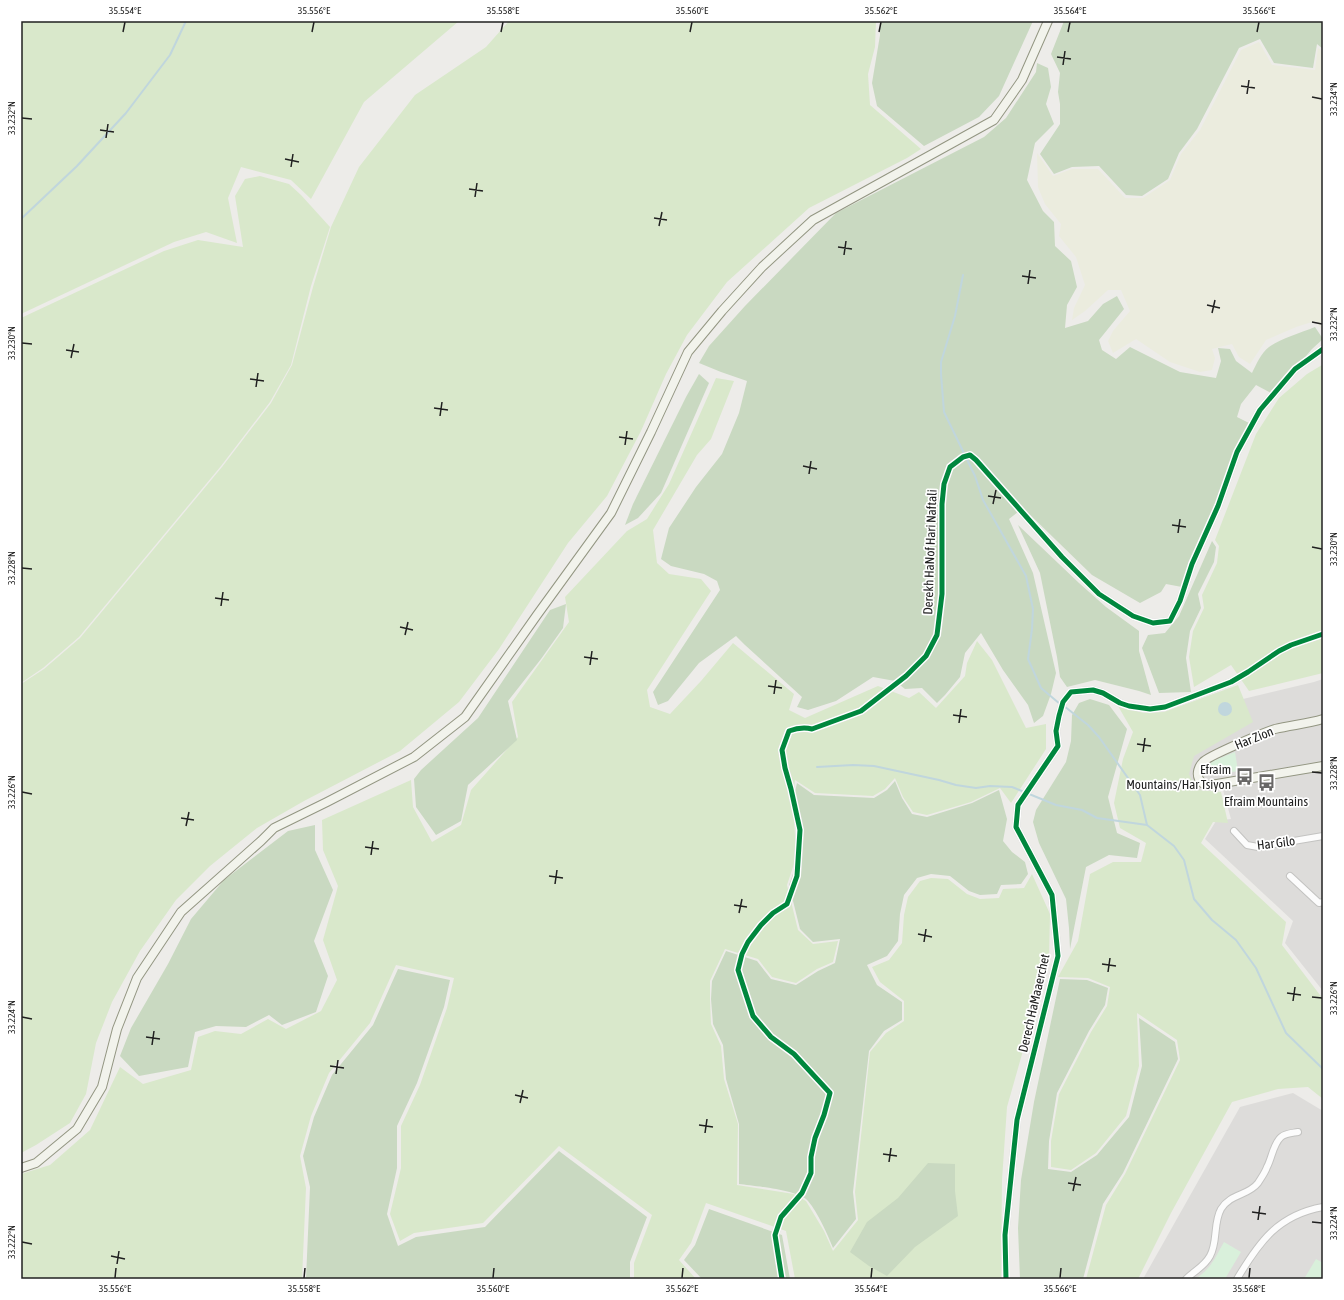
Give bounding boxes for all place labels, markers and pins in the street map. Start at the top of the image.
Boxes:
place label: Efraim Mountains/Har Tsiyon [1126,762,1231,792]
bus stop icon: Efraim Mountains/Har Tsiyon [1234,766,1254,786]
bus stop icon: Efraim Mountains [1256,772,1276,792]
place label: Efraim Mountains [1224,794,1308,809]

